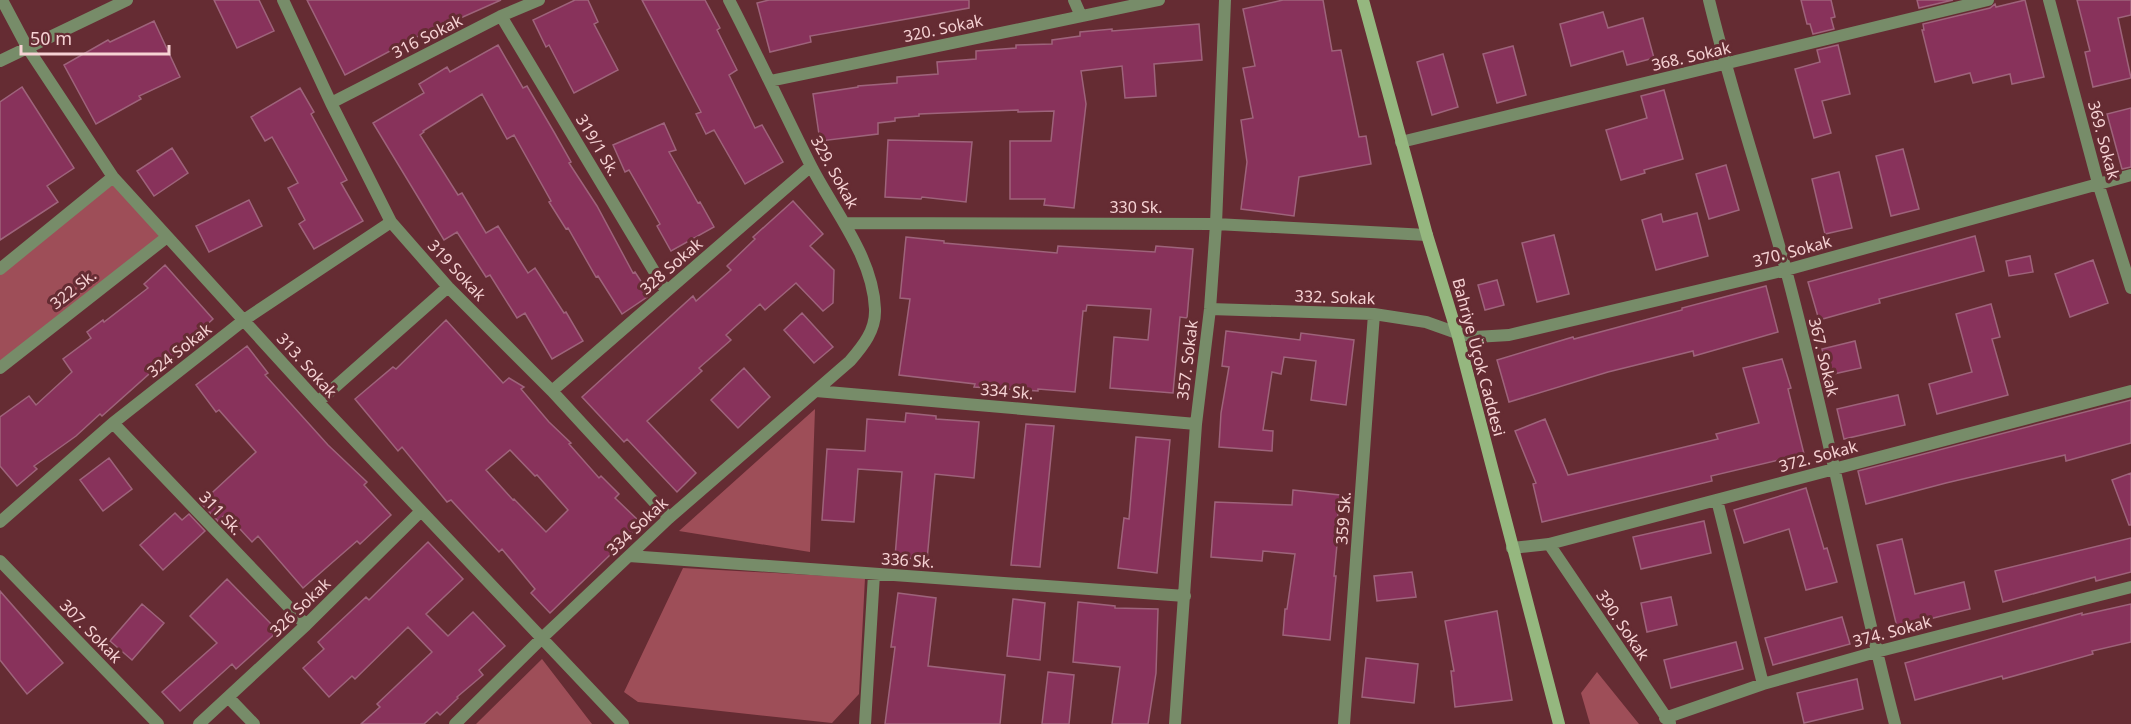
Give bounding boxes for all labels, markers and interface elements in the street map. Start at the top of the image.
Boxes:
street label: 316 Sokak [388,9,466,63]
street label: 320. Sokak [901,9,985,47]
scale bar [21,18,170,56]
text: 50 m [30,26,72,50]
street label: 368. Sokak [1649,36,1733,76]
street label: 369. Sokak [2083,98,2125,182]
street label: 319/1 Sk. [571,110,625,180]
street label: 329. Sokak [806,131,864,213]
street label: 330 Sk. [1109,196,1163,218]
street label: 370. Sokak [1750,230,1834,272]
street label: 328 Sokak [635,232,707,299]
street label: 319 Sokak [423,235,491,306]
street label: 322 Sk. [45,264,101,314]
street label: Bahriye Üçok Caddesi [1447,276,1511,438]
street label: 332. Sokak [1294,285,1376,309]
street label: 367. Sokak [1804,315,1845,399]
street label: 324 Sokak [142,318,216,382]
street label: 357. Sokak [1171,318,1203,401]
street label: 313. Sokak [272,328,342,403]
street label: 334 Sk. [980,378,1034,404]
street label: 372. Sokak [1776,435,1860,477]
street label: 311 Sk. [195,486,247,540]
street label: 359 Sk. [1330,491,1356,545]
street label: 334 Sokak [602,492,673,560]
street label: 336 Sk. [881,547,935,573]
street label: 326 Sokak [265,572,335,641]
street label: 390. Sokak [1591,586,1655,665]
street label: 307. Sokak [55,594,127,668]
street label: 374. Sokak [1850,610,1934,652]

